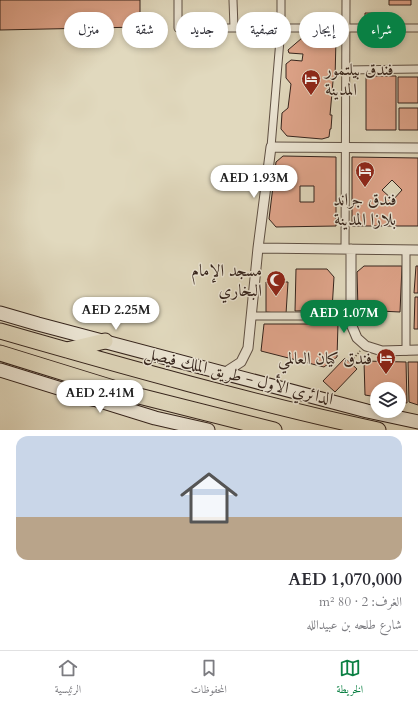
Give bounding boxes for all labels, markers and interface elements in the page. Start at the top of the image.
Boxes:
chip: منزل [64,12,114,48]
chip: شقة [122,12,168,48]
chip: جديد [176,12,228,48]
chip: تصفية [236,12,291,48]
chip: إيجار [299,12,349,48]
chip: شراء [357,12,406,48]
place label: فندق بيلتمور المدينة [323,58,394,101]
hotel icon: فندق بيلتمور المدينة [300,68,322,96]
hotel icon: فندق جراند بلازا المدينة [354,160,376,188]
pin: AED 1.93M [208,165,300,199]
text: AED 1.93M [219,169,289,187]
place label: فندق جراند بلازا المدينة [333,188,397,231]
place label: مسجد الإمام البخاري [191,259,262,304]
mosque icon: مسجد الإمام البخاري [265,269,287,297]
pin: AED 2.25M [70,297,162,331]
pin: AED 1.07M [298,300,390,334]
text: AED 2.25M [81,301,151,319]
text: AED 1.07M [309,304,379,322]
street label: الدائري الأول - طريق الملك فيصل [142,341,336,413]
place label: فندق كيان العالمي [278,347,372,374]
hotel icon: فندق كيان العالمي [375,347,397,375]
pin: AED 2.41M [54,380,146,414]
map controls [370,382,406,418]
button: layers [370,382,406,418]
text: AED 2.41M [65,384,135,402]
icon: home [173,462,245,534]
text: AED 1,070,000 [288,568,402,591]
text: الغرف: 2 · 80 m² [319,593,402,611]
text: شارع طلحه بن عبيدالله [306,616,402,634]
tab: الرئيسية [55,657,81,700]
tab: المحفوظات [191,657,227,700]
tab: الخريطة [336,657,363,700]

